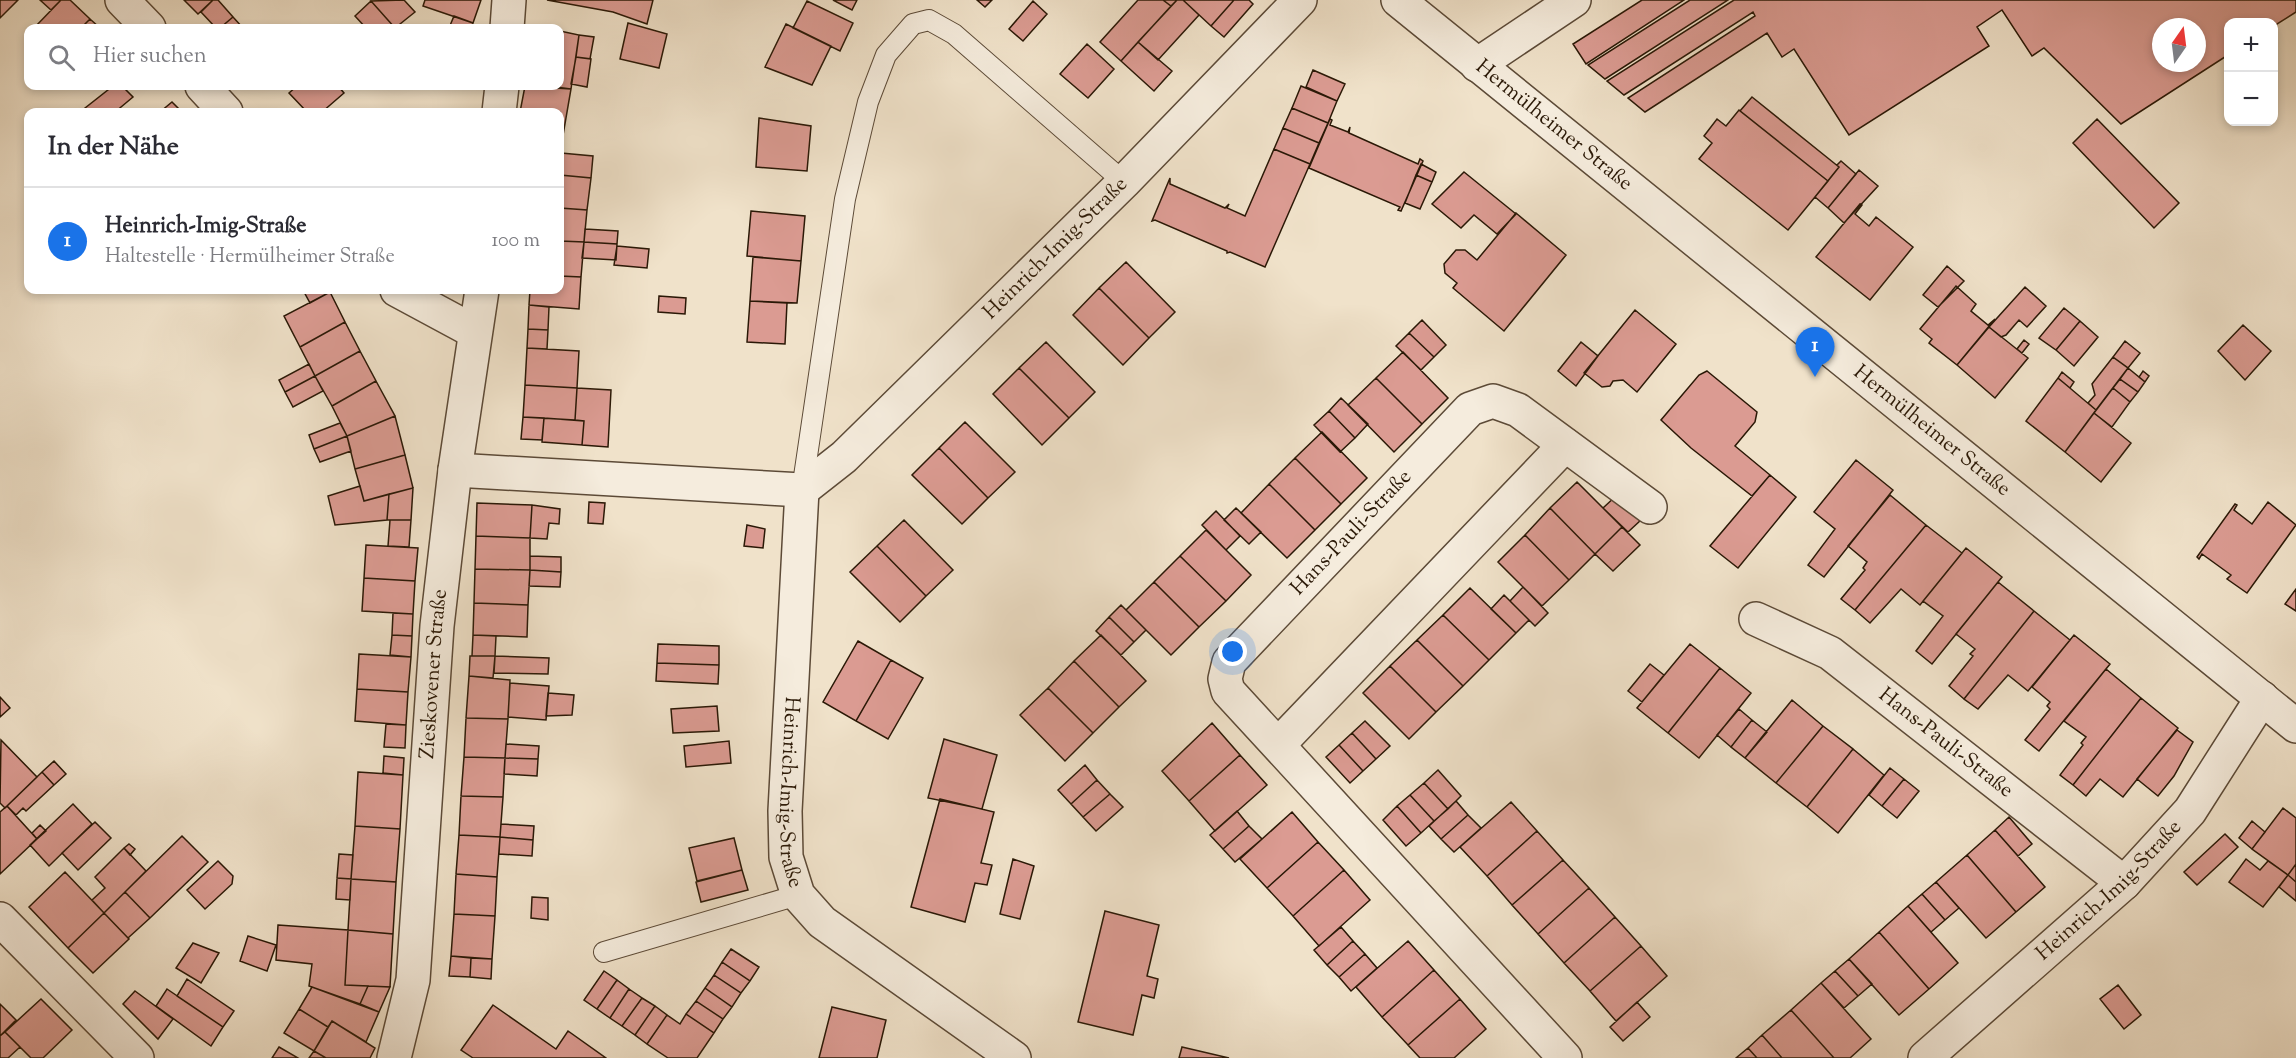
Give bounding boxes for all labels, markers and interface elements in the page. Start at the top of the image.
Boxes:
north arrow [2152,18,2206,72]
map controls [2224,18,2278,126]
button: + [2224,18,2278,72]
search box [24,24,564,90]
icon: search [45,41,78,74]
text: Hier suchen [93,41,207,73]
street label: Hermülheimer Straße [1468,53,1639,199]
button: − [2224,72,2278,126]
text: In der Nähe [48,129,179,166]
street label: Heinrich-Imig-Straße [977,171,1135,327]
text: Heinrich-Imig-Straße [105,211,307,243]
text: 1 [64,227,71,256]
text: 100 m [491,227,540,256]
text: Haltestelle · Hermülheimer Straße [105,243,395,272]
pin: 1 [1796,328,1834,377]
street label: Hermülheimer Straße [1846,358,2017,504]
street label: Hans-Pauli-Straße [1284,463,1419,603]
street label: Zieskovener Straße [413,587,456,760]
your location [1218,637,1247,666]
street label: Hans-Pauli-Straße [1872,681,2019,806]
street label: Heinrich-Imig-Straße [770,696,810,892]
street label: Heinrich-Imig-Straße [2030,814,2189,968]

